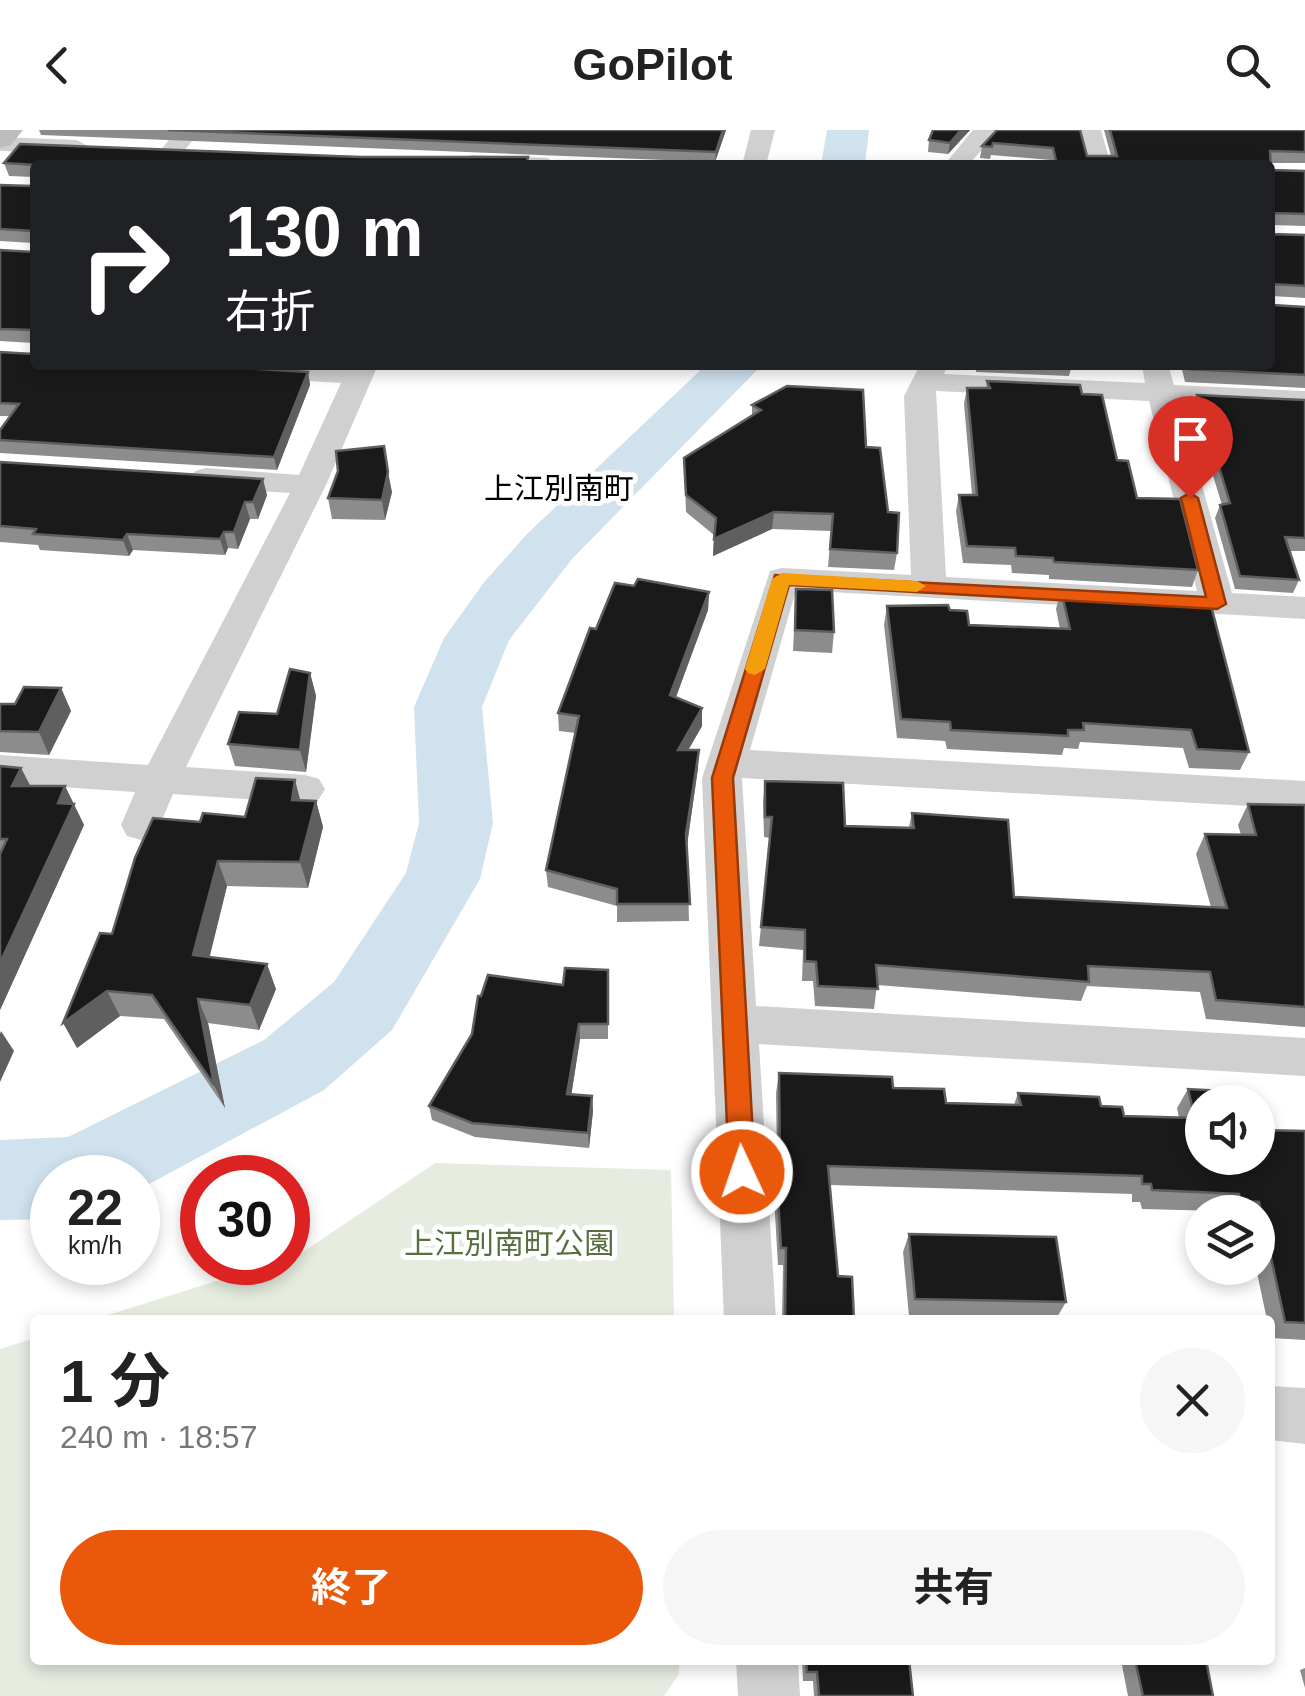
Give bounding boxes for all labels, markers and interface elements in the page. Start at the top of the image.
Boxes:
icon: back [30,38,85,93]
icon: search [1220,38,1275,93]
text: GoPilot [573,39,732,90]
text: 130 m [225,193,423,271]
icon: right [60,200,190,330]
text: 右折 [225,286,315,337]
pin [1148,396,1233,499]
icon: arrive [1163,411,1218,466]
district label: 上江別南町 [484,472,634,505]
map controls [1185,1085,1275,1285]
button: sound [1185,1085,1275,1175]
position arrow [690,1120,794,1224]
speed limit sign: 30 [180,1155,310,1285]
text: 22 [67,1180,123,1236]
button: layers [1185,1195,1275,1285]
park label: 上江別南町公園 [404,1227,614,1260]
text: km/h [68,1231,122,1259]
text: 1 分 [60,1348,170,1415]
button: close [1140,1348,1245,1453]
text: 240 m · 18:57 [60,1419,257,1455]
button: 終了 [60,1530,643,1645]
button: 共有 [663,1530,1245,1645]

